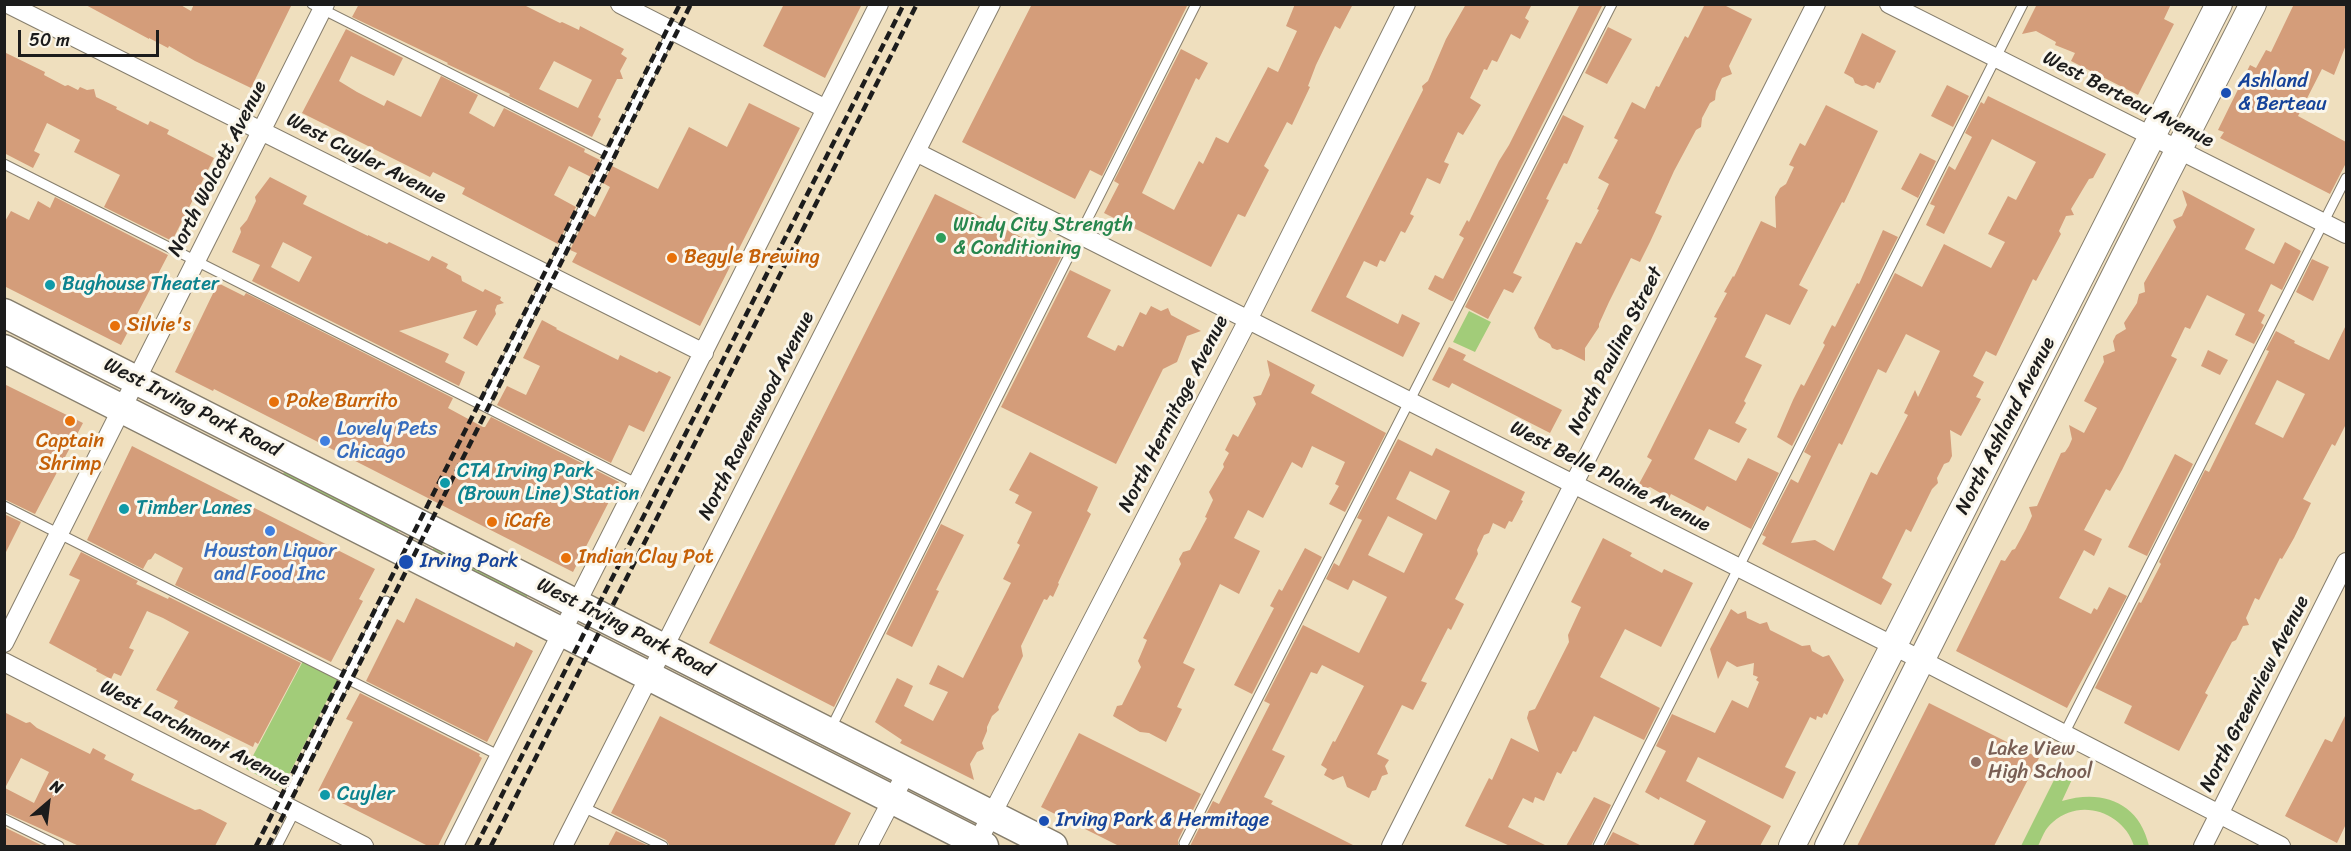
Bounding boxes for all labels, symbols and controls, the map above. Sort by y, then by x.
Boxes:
scale bar [21,18,162,56]
text: 50 m [29,24,70,56]
street label: West Berteau Avenue [2038,46,2218,154]
place label: Ashland & Berteau [2238,70,2327,117]
street label: North Wolcott Avenue [163,77,273,261]
marker: Ashland & Berteau [2219,86,2233,100]
street label: West Cuyler Avenue [282,108,450,210]
place label: Windy City Strength & Conditioning [953,214,1133,261]
marker: Windy City Strength & Conditioning [934,231,948,245]
place label: Begyle Brewing [684,246,820,270]
marker: Begyle Brewing [665,251,679,265]
street label: North Paulina Street [1563,263,1669,439]
place label: Bughouse Theater [62,273,219,297]
marker: Bughouse Theater [43,278,57,292]
street label: North Ravenswood Avenue [694,308,820,524]
street label: North Hermitage Avenue [1114,312,1234,516]
place label: Silvie's [127,314,191,338]
marker: Silvie's [108,319,122,333]
street label: North Ashland Avenue [1951,333,2061,519]
street label: West Irving Park Road [100,353,284,463]
place label: Poke Burrito [286,390,398,414]
marker: Poke Burrito [267,395,281,409]
marker: Captain Shrimp [63,414,77,428]
street label: West Belle Plaine Avenue [1506,416,1714,538]
place label: Lovely Pets Chicago [337,418,437,465]
place label: Captain Shrimp [36,430,104,477]
marker: Lovely Pets Chicago [318,434,332,448]
place label: CTA Irving Park (Brown Line) Station [457,460,639,507]
marker: CTA Irving Park (Brown Line) Station [438,476,452,490]
place label: Timber Lanes [136,497,252,521]
marker: Timber Lanes [117,502,131,516]
place label: iCafe [504,510,551,534]
marker: iCafe [485,515,499,529]
marker: Houston Liquor and Food Inc [263,524,277,538]
place label: Houston Liquor and Food Inc [204,540,336,587]
place label: Indian Clay Pot [578,546,714,570]
place label: Irving Park [420,550,518,574]
marker: Indian Clay Pot [559,551,573,565]
marker: Irving Park [397,553,415,571]
street label: West Irving Park Road [533,573,717,683]
street label: North Greenview Avenue [2195,592,2315,796]
street label: West Larchmont Avenue [96,676,294,792]
place label: Lake View High School [1988,738,2092,785]
marker: Lake View High School [1969,755,1983,769]
text: N [45,771,68,802]
north arrow [18,773,78,833]
place label: Cuyler [337,783,395,807]
marker: Cuyler [318,788,332,802]
place label: Irving Park & Hermitage [1056,809,1269,833]
marker: Irving Park & Hermitage [1037,814,1051,828]

